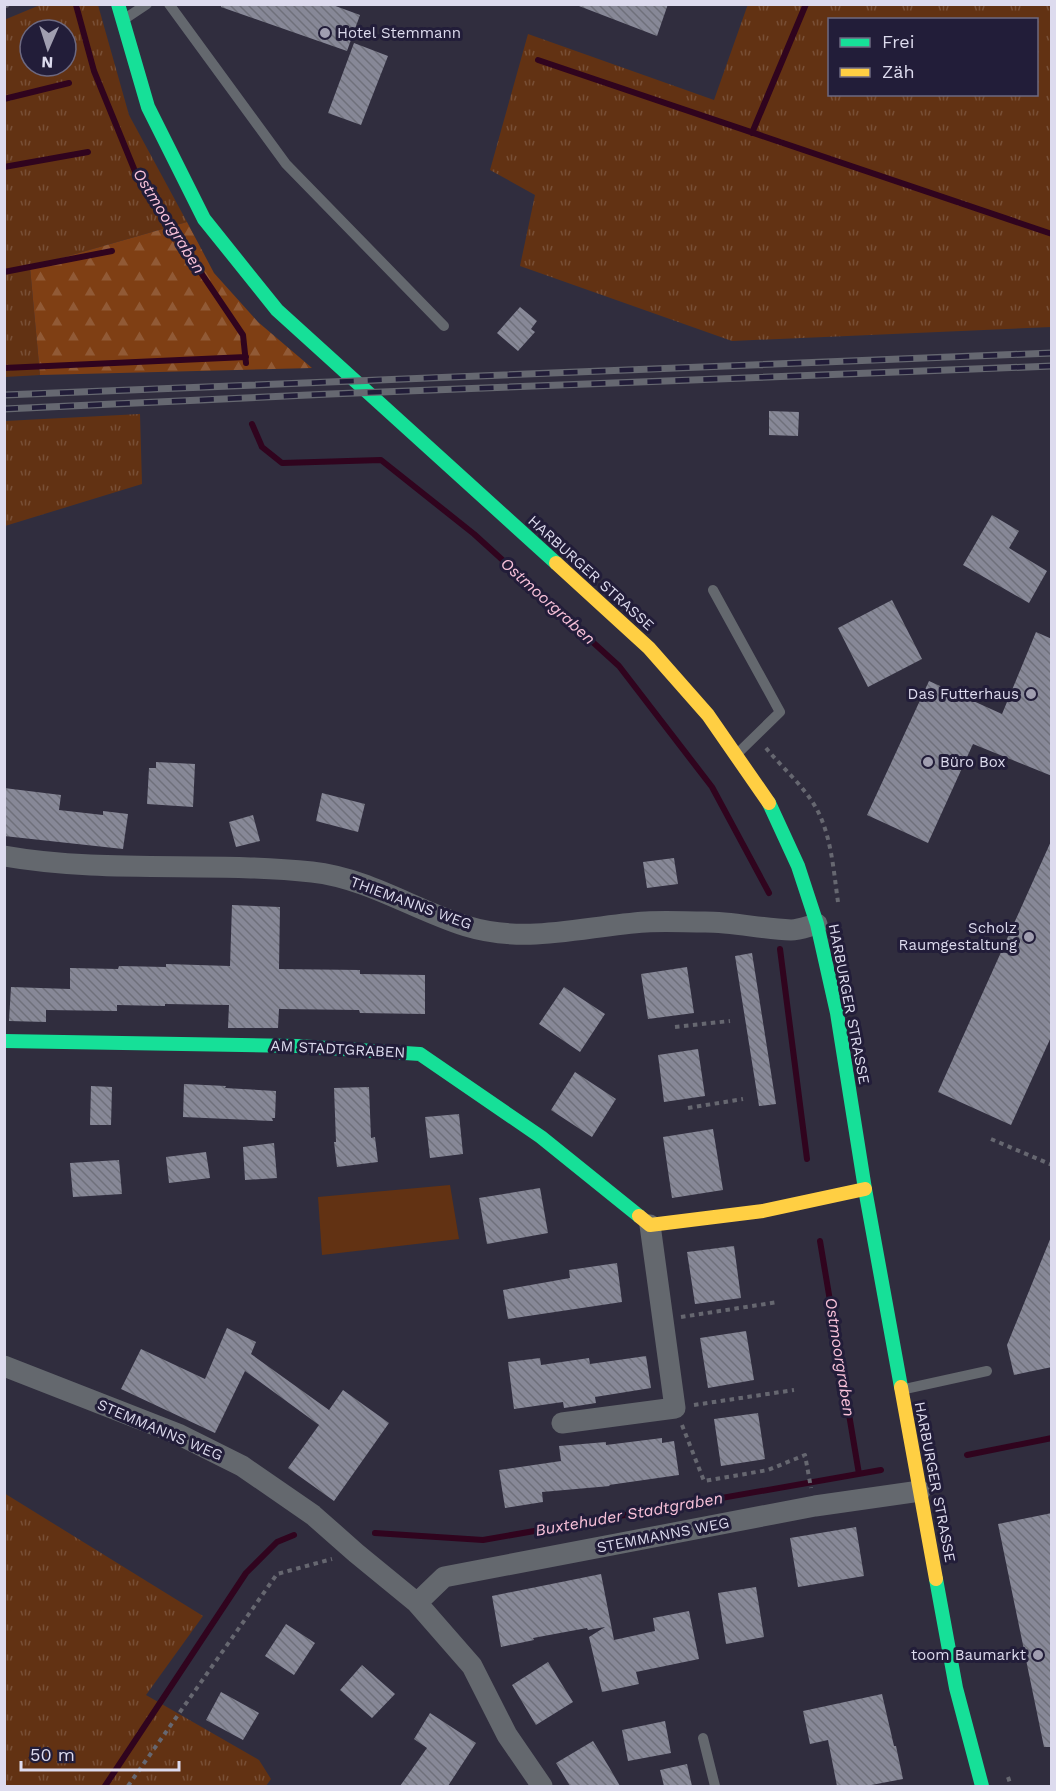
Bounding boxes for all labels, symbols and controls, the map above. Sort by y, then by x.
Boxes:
north arrow [18,18,78,78]
legend [828,18,1038,96]
place label: Hotel Stemmann [337,24,461,42]
marker: Hotel Stemmann [318,26,332,40]
text: Frei [882,31,914,52]
text: N [41,53,54,72]
text: Zäh [882,61,915,82]
water label: Ostmoorgraben [129,165,209,277]
street label: HARBURGER STRASSE [524,512,658,634]
water label: Ostmoorgraben [497,554,599,648]
place label: Das Futterhaus [908,685,1019,703]
marker: Das Futterhaus [1024,687,1038,701]
place label: Büro Box [940,753,1006,771]
marker: Büro Box [921,755,935,769]
street label: THIEMANNS WEG [348,873,474,933]
place label: Scholz Raumgestaltung [899,919,1017,954]
street label: HARBURGER STRASSE [825,922,873,1086]
marker: Scholz Raumgestaltung [1022,930,1036,944]
street label: AM STADTGRABEN [270,1036,406,1062]
water label: Ostmoorgraben [821,1296,859,1418]
street label: STEMMANNS WEG [95,1395,225,1465]
street label: HARBURGER STRASSE [911,1400,959,1564]
water label: Buxtehuder Stadtgraben [534,1488,724,1540]
street label: STEMMANNS WEG [595,1513,731,1557]
place label: toom Baumarkt [911,1646,1027,1664]
marker: toom Baumarkt [1031,1648,1045,1662]
scale bar [21,1734,178,1772]
text: 50 m [30,1744,75,1765]

